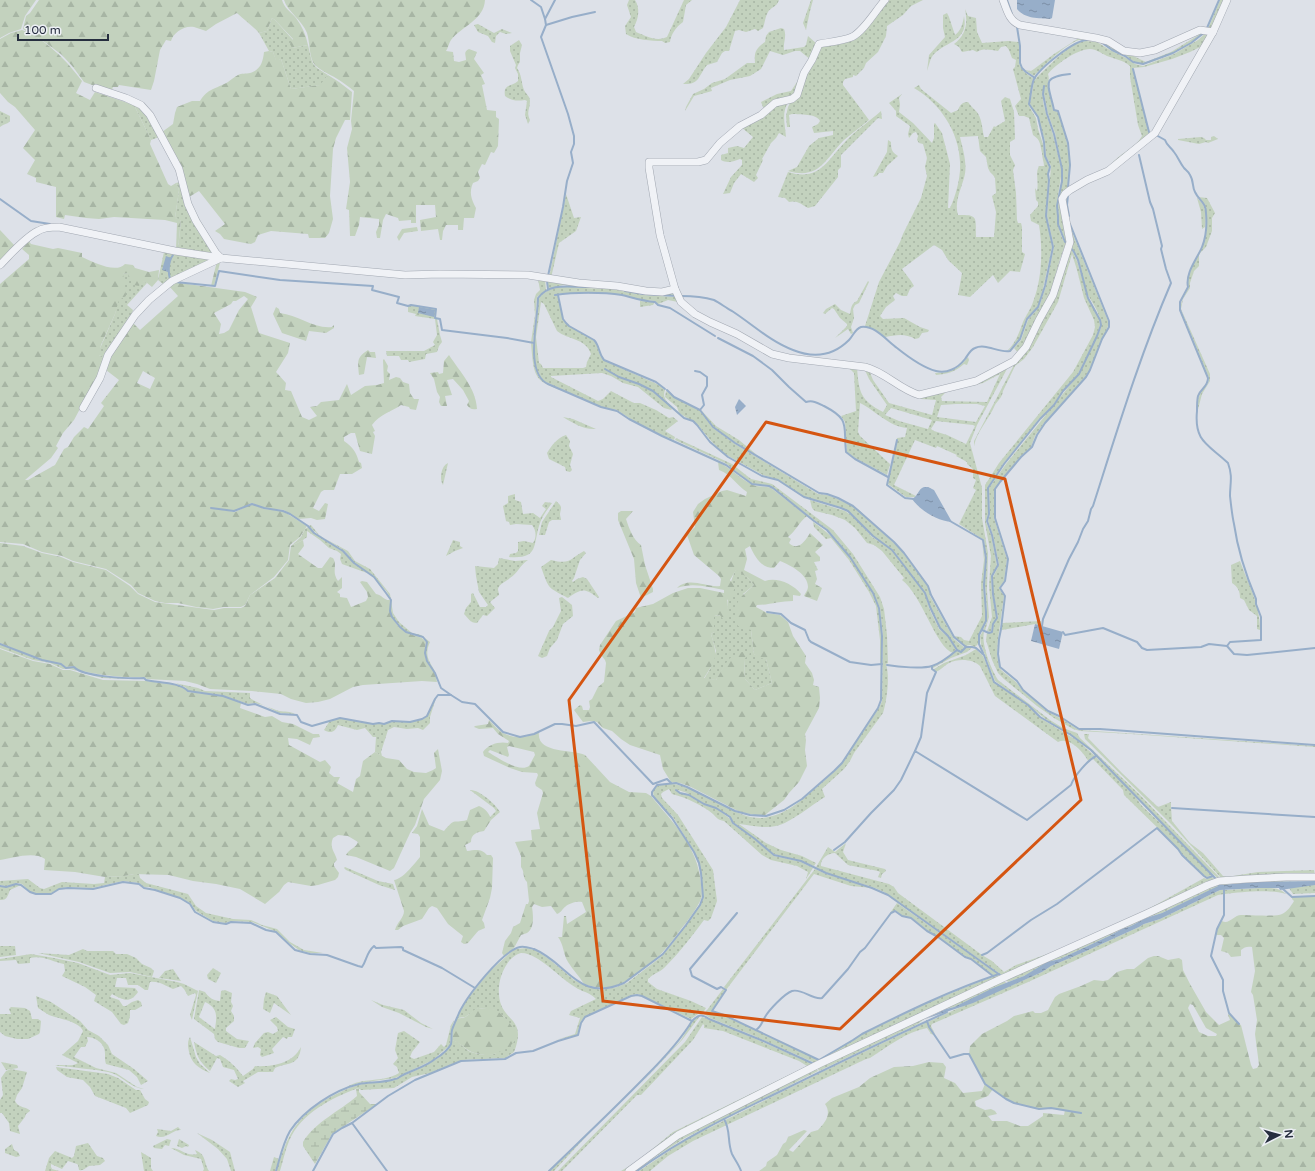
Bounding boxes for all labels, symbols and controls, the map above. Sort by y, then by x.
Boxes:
scale bar [18,16,108,42]
text: 100 m [24,23,61,37]
north arrow [1259,1115,1299,1155]
text: N [1282,1129,1295,1139]

